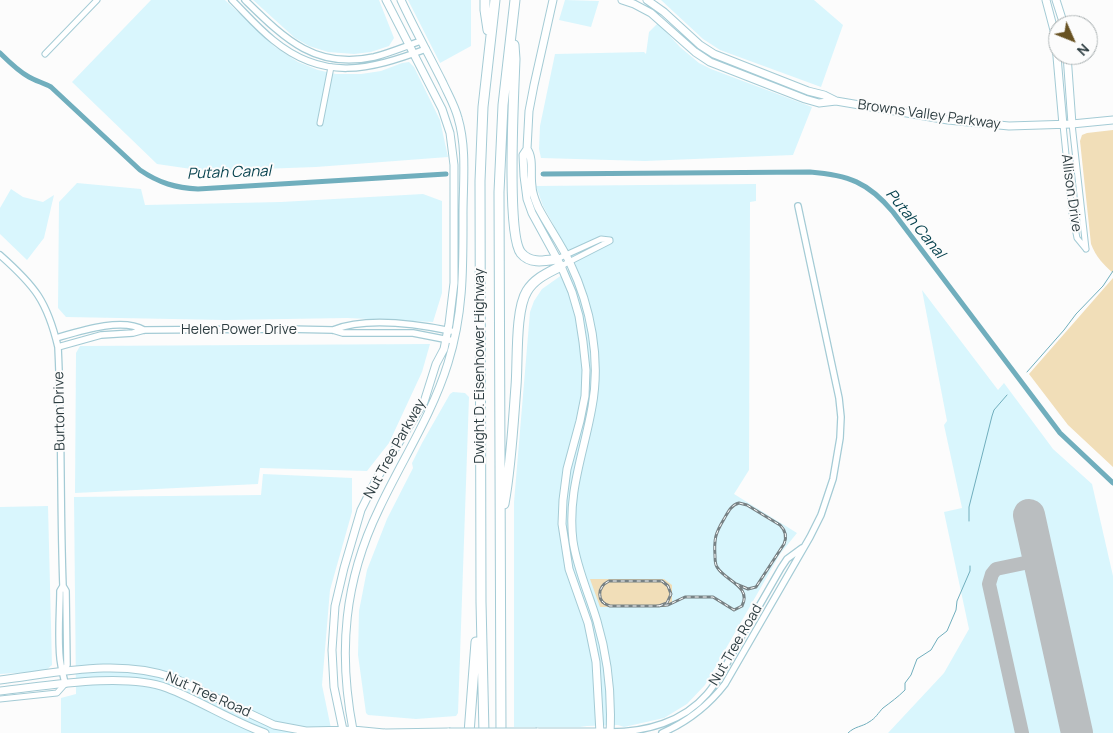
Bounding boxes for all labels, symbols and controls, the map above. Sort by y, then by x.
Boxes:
north arrow [1048,15,1098,65]
text: N [1073,40,1094,60]
street label: Browns Valley Parkway [857,97,1001,133]
street label: Allison Drive [1057,153,1085,233]
water label: Putah Canal [187,163,271,183]
water label: Putah Canal [882,186,948,262]
street label: Dwight D. Eisenhower Highway [472,268,488,464]
street label: Helen Power Drive [181,322,297,338]
street label: Burton Drive [51,371,69,451]
street label: Nut Tree Parkway [361,396,429,502]
street label: Nut Tree Road [706,601,766,689]
street label: Nut Tree Road [163,669,253,721]

